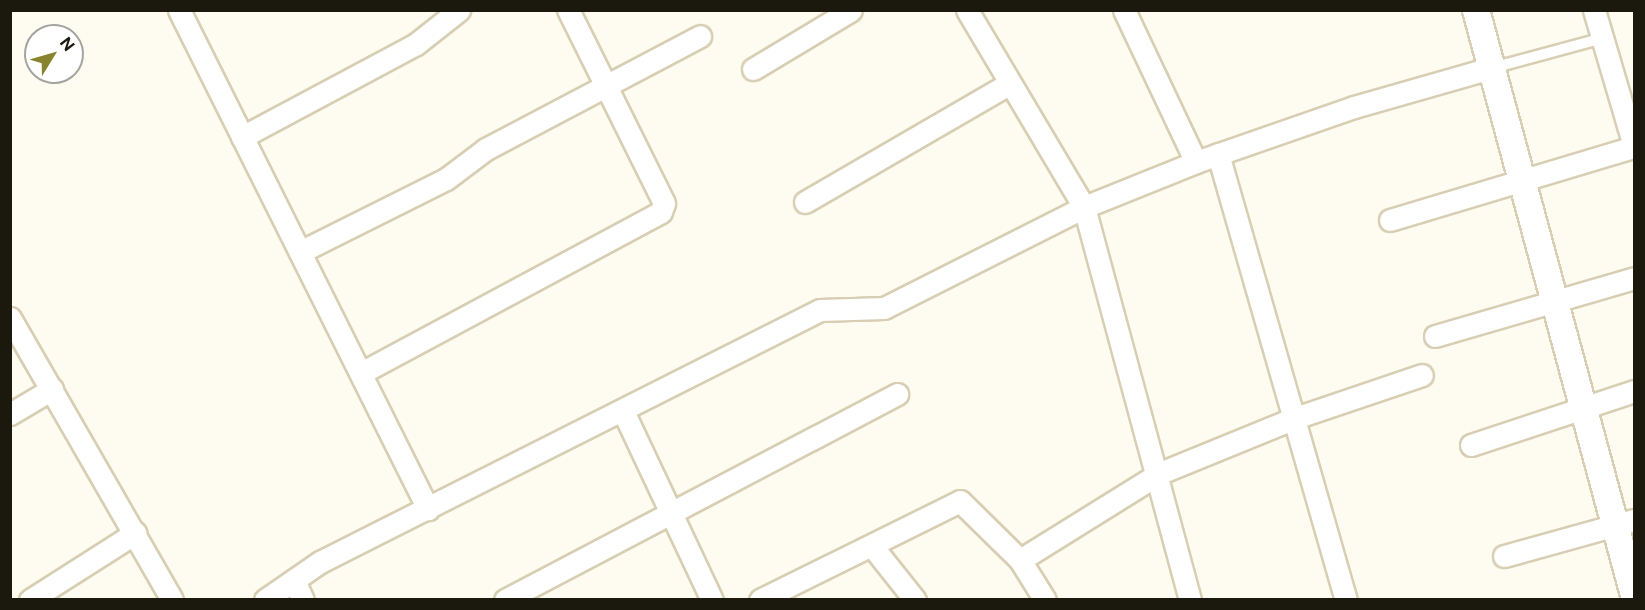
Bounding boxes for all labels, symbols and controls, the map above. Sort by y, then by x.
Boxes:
north arrow [24,24,84,84]
text: N [56,33,79,55]

